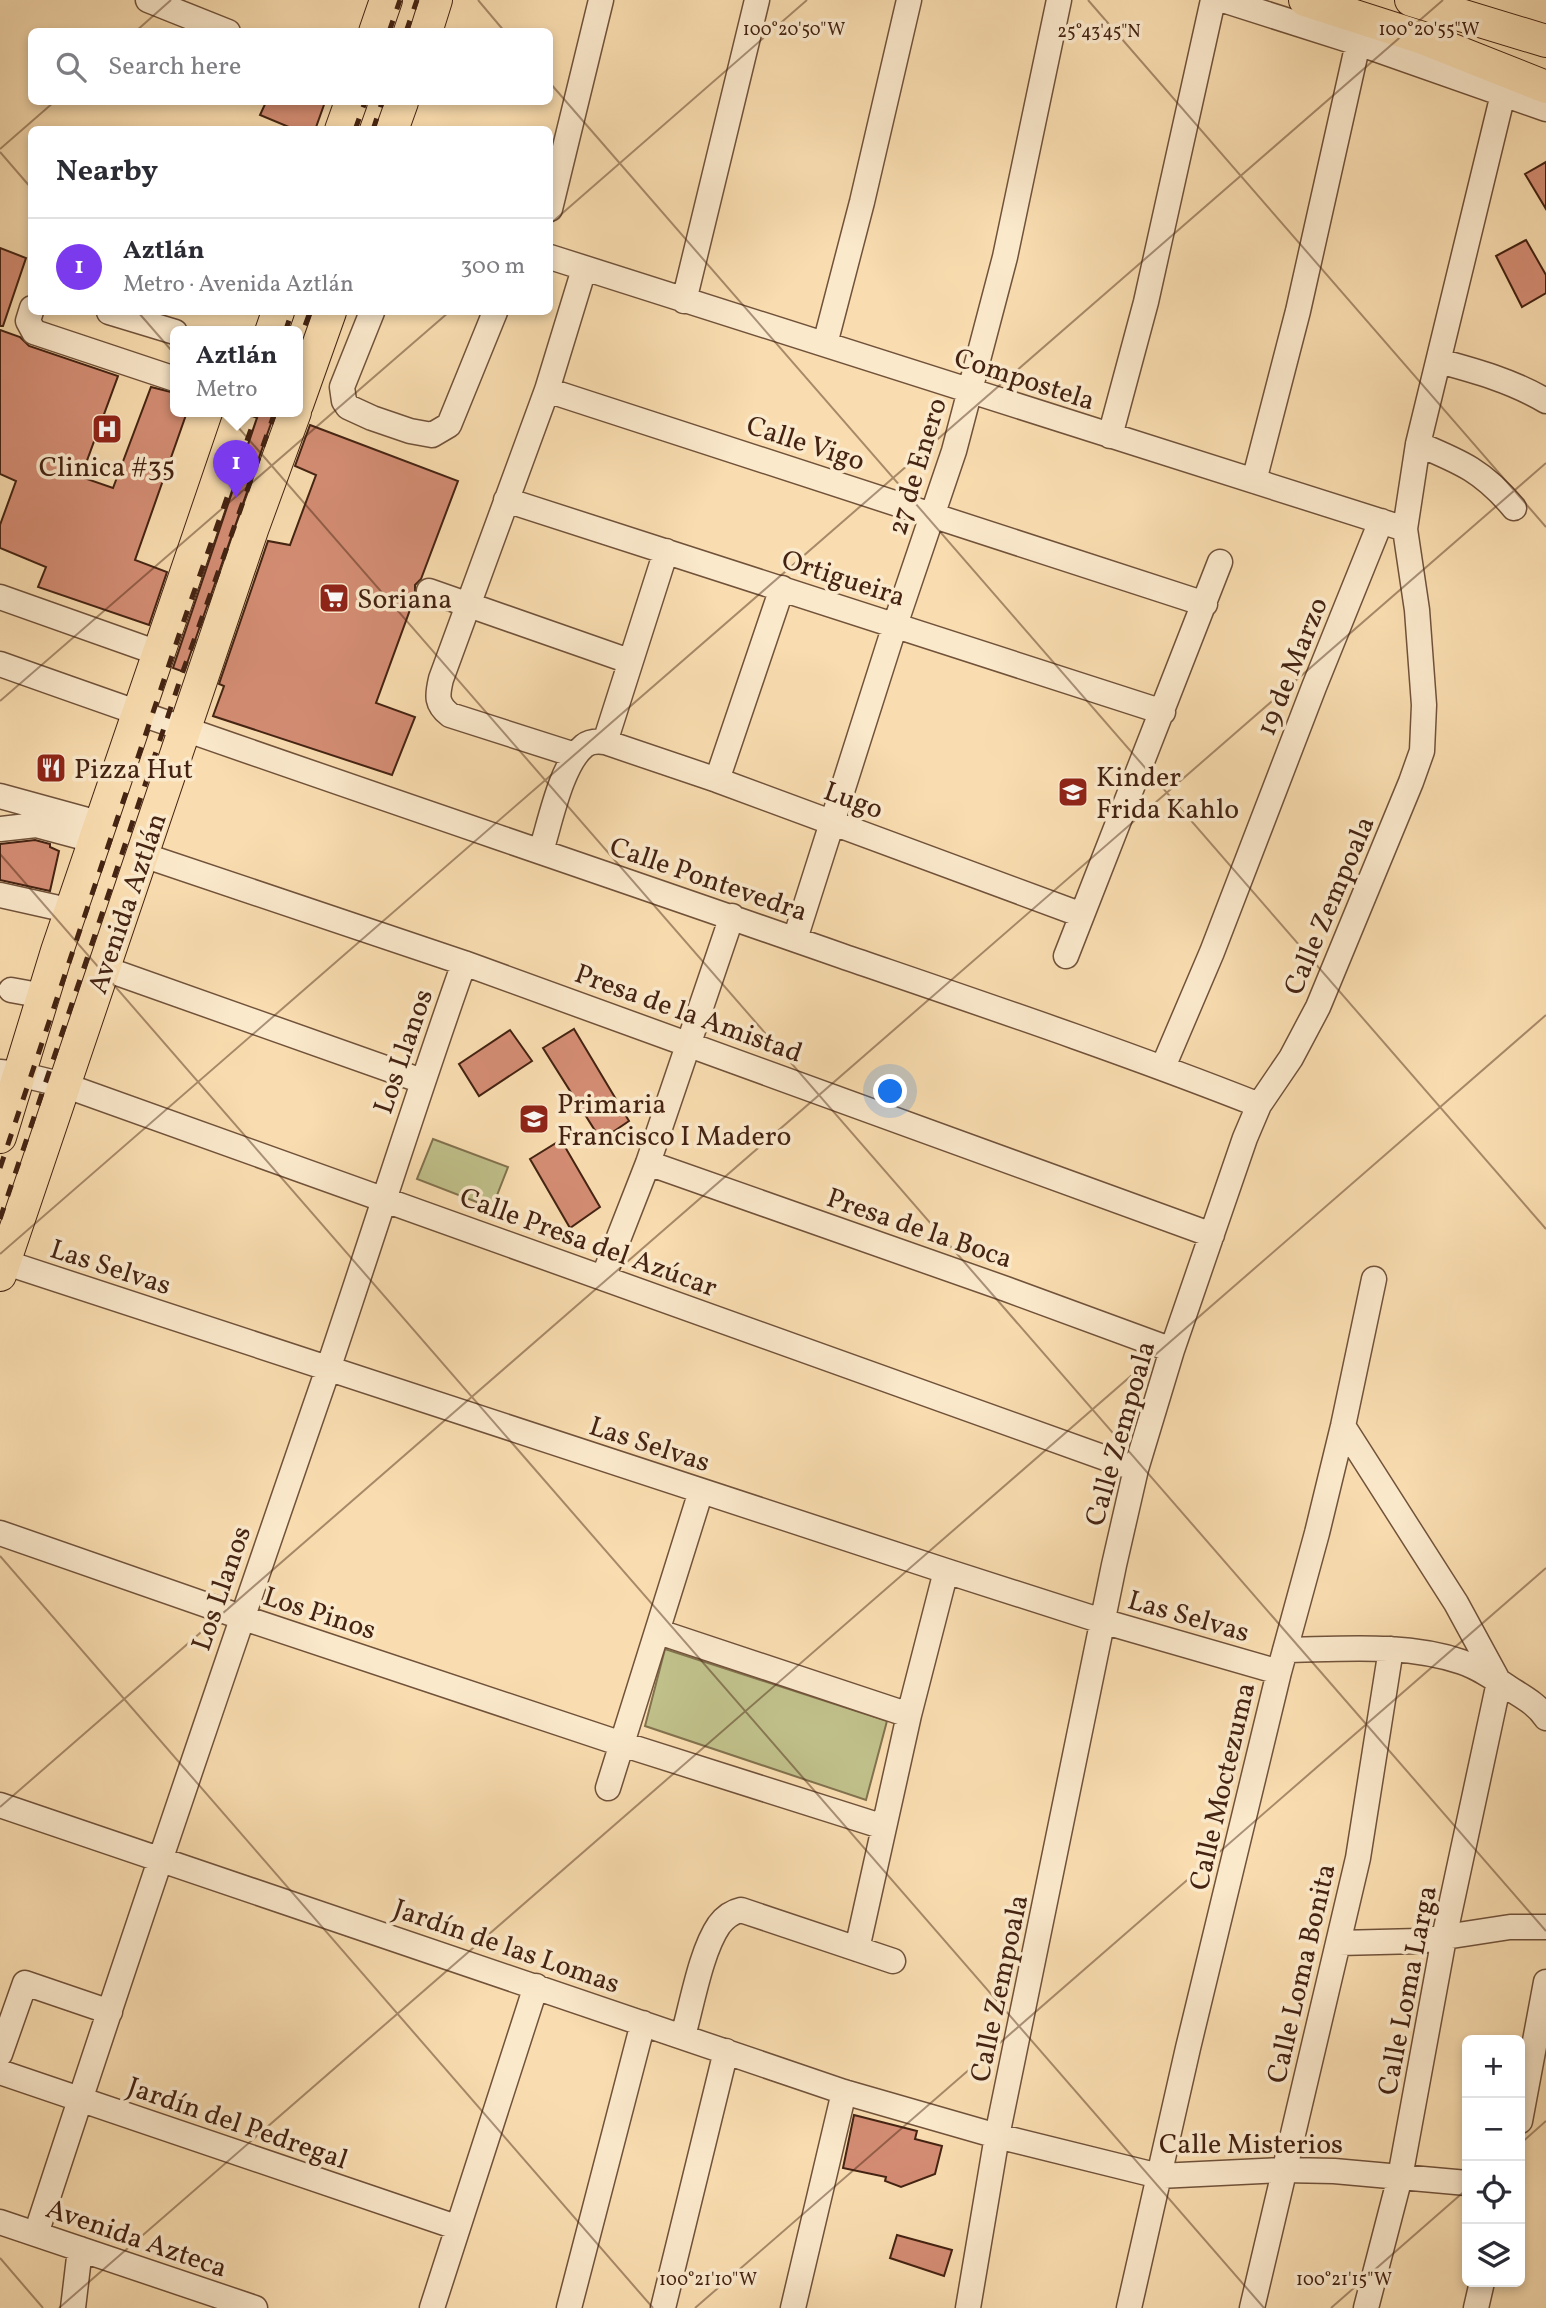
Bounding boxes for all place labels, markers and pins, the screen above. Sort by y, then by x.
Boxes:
hospital icon: Clinica #35 [90,412,124,446]
pin: 1 [213,440,259,498]
place label: Clinica #35 [39,449,175,488]
supermarket icon: Soriana [317,581,351,615]
place label: Soriana [357,581,452,620]
restaurant icon: Pizza Hut [34,751,68,785]
place label: Pizza Hut [74,751,193,790]
place label: Kinder Frida Kahlo [1096,759,1239,830]
school or university icon: Kinder Frida Kahlo [1056,775,1090,809]
place label: Primaria Francisco I Madero [557,1086,791,1157]
school or university icon: Primaria Francisco I Madero [517,1102,551,1136]

